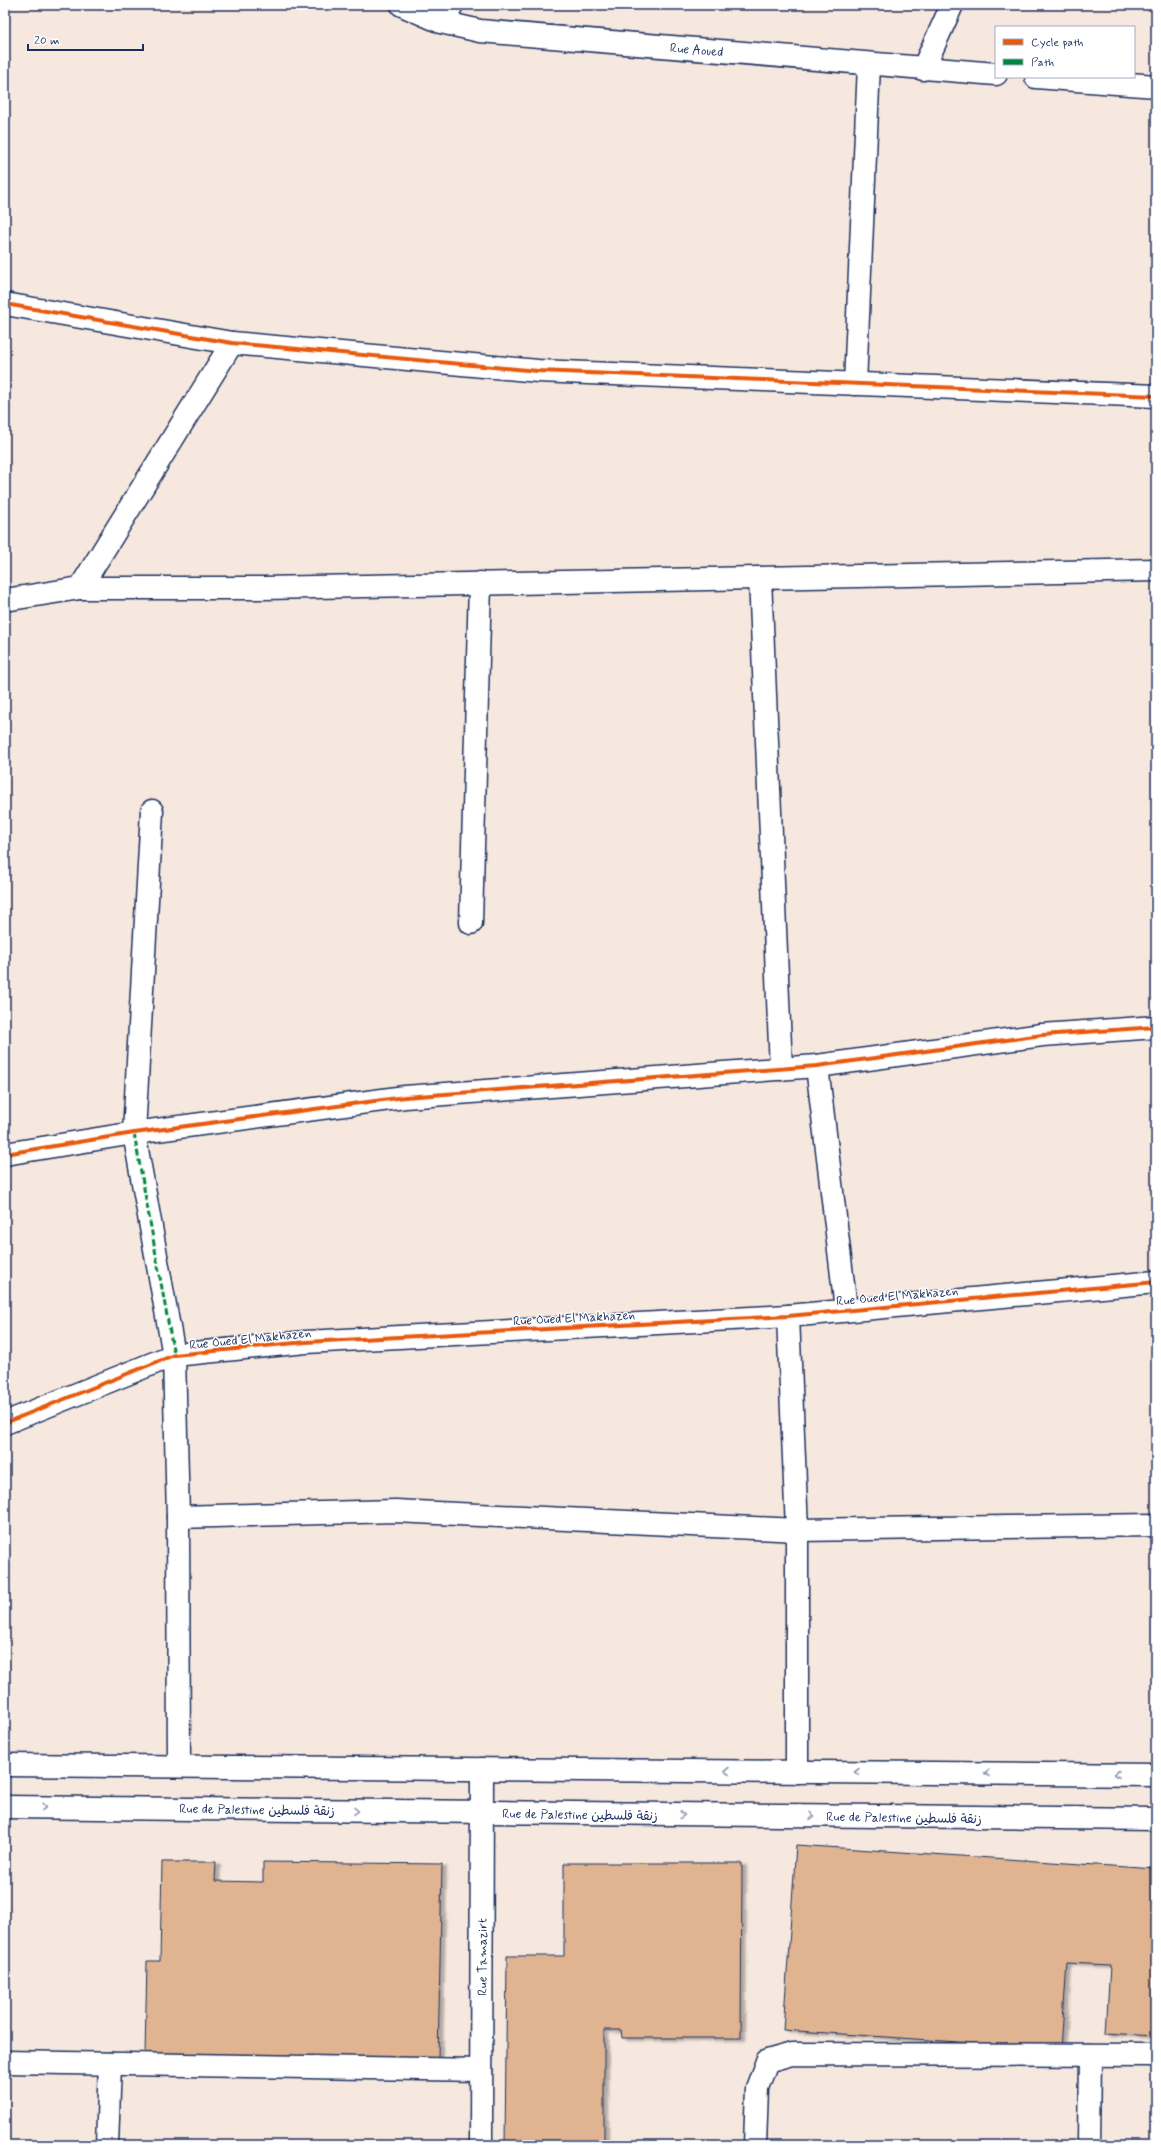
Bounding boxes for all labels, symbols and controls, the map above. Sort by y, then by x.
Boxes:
scale bar [28,26,143,52]
legend [995,26,1135,78]
text: 20 m [34,33,60,49]
text: Cycle path [1031,35,1083,51]
street label: Rue Aoued [669,40,724,61]
text: Path [1031,55,1054,71]
street label: Rue Oued El Makhazen [835,1283,959,1310]
street label: Rue Oued El Makhazen [513,1307,636,1330]
street label: Rue Oued El Makhazen [188,1325,312,1354]
one-way arrow [724,1767,730,1775]
one-way arrow [854,1768,860,1776]
one-way arrow [984,1769,990,1777]
one-way arrow [1114,1770,1120,1778]
street label: Rue de Palestine زنقة فلسطين [179,1801,335,1820]
one-way arrow [41,1803,47,1811]
street label: Rue de Palestine زنقة فلسطين [502,1806,658,1825]
one-way arrow [353,1807,359,1815]
street label: Rue de Palestine زنقة فلسطين [826,1809,982,1828]
one-way arrow [679,1811,685,1819]
one-way arrow [809,1812,815,1820]
street label: Rue Tamazirt [474,1918,492,1996]

